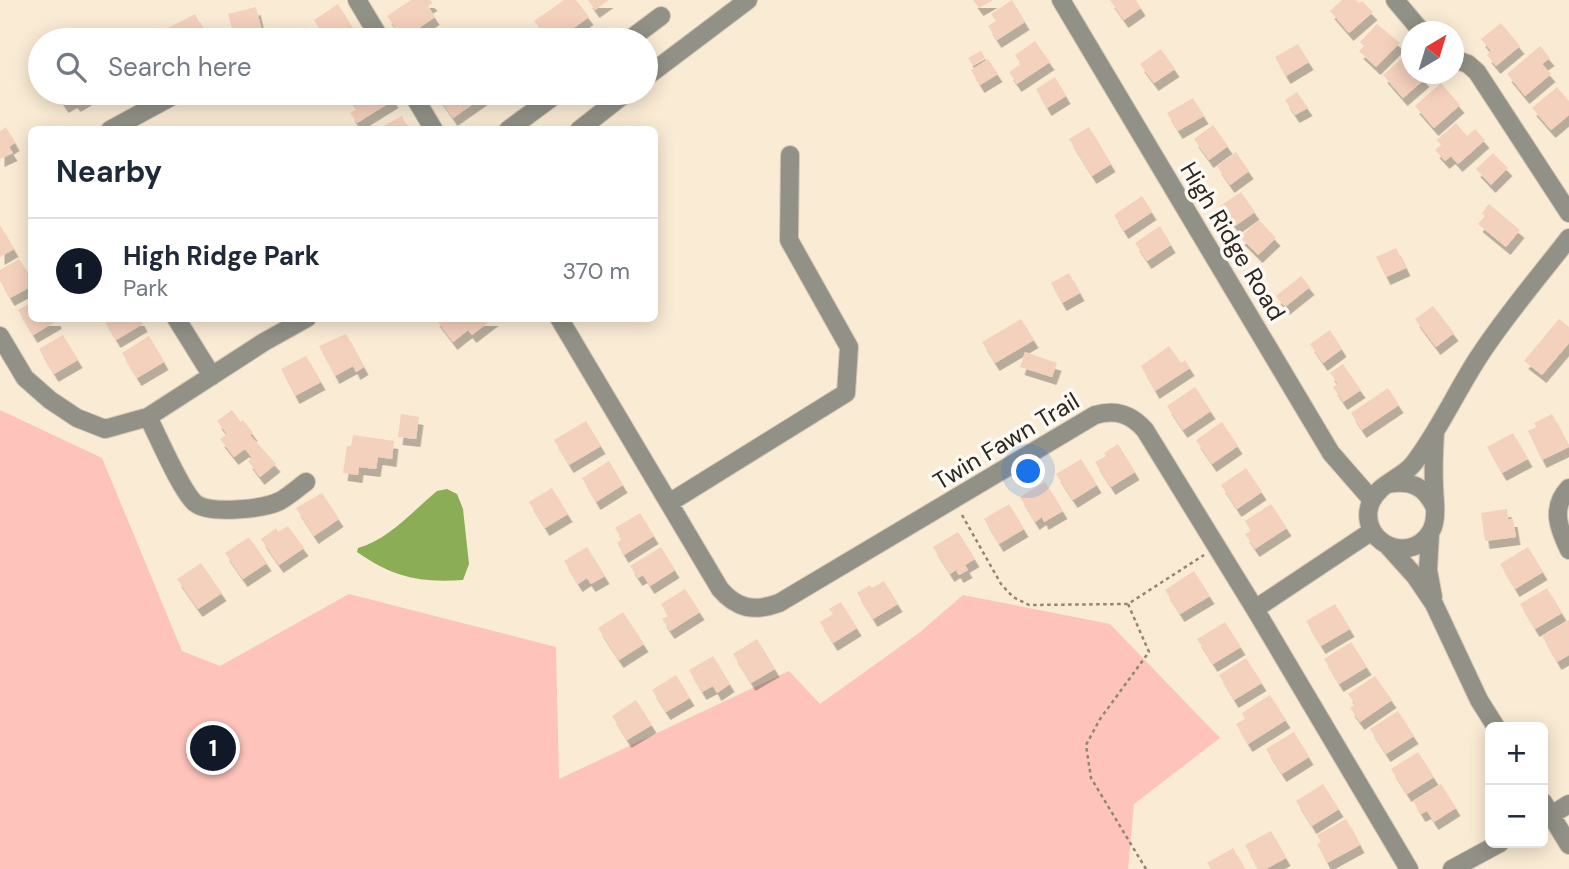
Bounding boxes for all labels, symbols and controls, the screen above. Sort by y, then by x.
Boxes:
north arrow [1401,21,1464,84]
search box [28,28,658,105]
icon: search [52,48,90,86]
text: Search here [108,50,251,84]
text: Nearby [56,152,162,191]
street label: High Ridge Road [1173,156,1293,326]
text: High Ridge Park [123,239,320,273]
text: 1 [75,256,83,286]
text: 370 m [562,256,630,286]
text: Park [123,273,168,303]
street label: Twin Fawn Trail [927,385,1085,497]
your location [1011,454,1045,488]
pin: 1 [190,722,236,774]
map controls [1485,722,1548,848]
button: + [1485,722,1548,785]
button: − [1485,785,1548,848]

